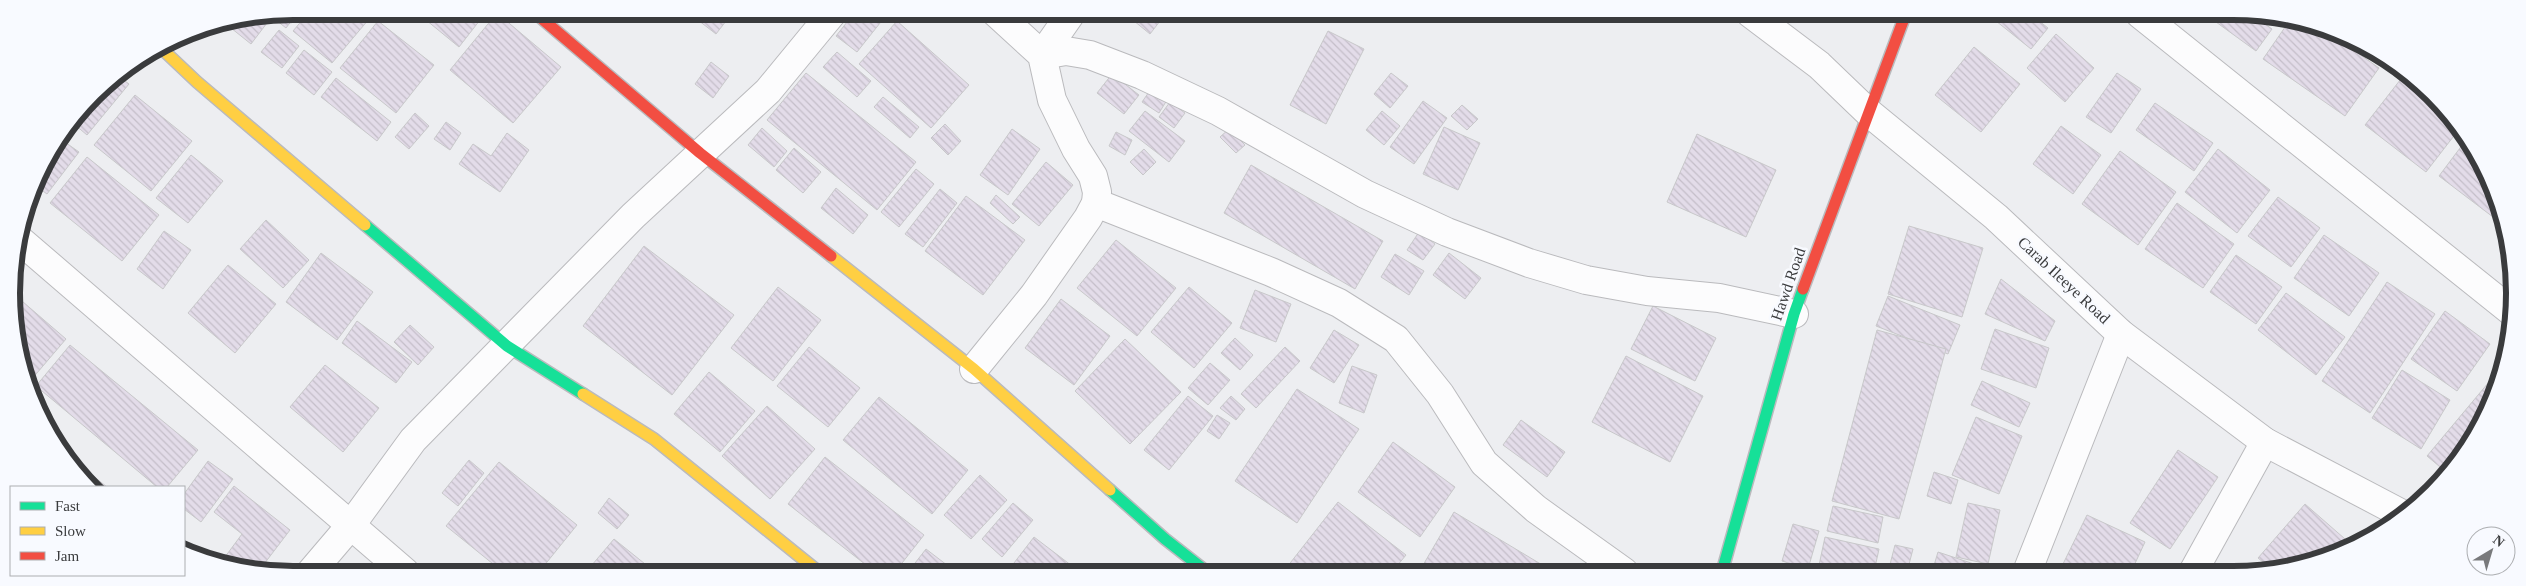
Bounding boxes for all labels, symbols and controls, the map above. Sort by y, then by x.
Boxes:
street label: Carab Ileeye Road [2014,233,2113,328]
street label: Hawd Road [1768,245,1808,323]
legend [10,486,185,576]
text: Fast [55,498,81,514]
text: Slow [55,523,86,539]
north arrow [2466,526,2516,576]
text: N [2490,532,2507,550]
text: Jam [55,548,79,564]

